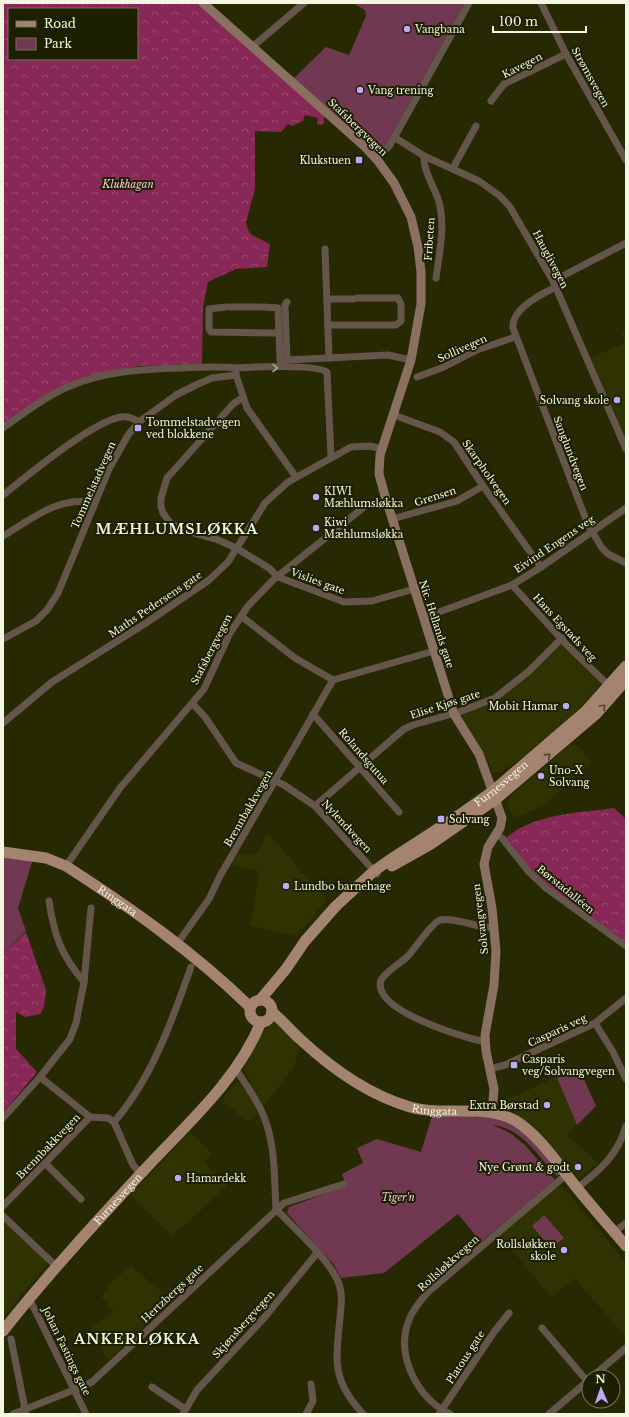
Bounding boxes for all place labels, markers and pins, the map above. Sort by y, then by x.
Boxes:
place label: Vangbana [414,23,465,36]
marker: Vangbana [402,24,412,34]
place label: Vang trening [367,84,434,97]
marker: Vang trening [355,85,365,95]
place label: Klukstuen [299,154,351,167]
marker: Klukstuen [354,155,364,165]
place label: Solvang skole [540,394,609,407]
marker: Solvang skole [612,395,622,405]
place label: Tommelstadvegen ved blokkene [146,416,241,441]
marker: Tommelstadvegen ved blokkene [133,423,143,433]
place label: KIWI Mæhlumsløkka [324,485,404,510]
marker: KIWI Mæhlumsløkka [311,492,321,502]
place label: Kiwi Mæhlumsløkka [324,516,404,541]
marker: Kiwi Mæhlumsløkka [311,523,321,533]
place label: Mobit Hamar [488,700,558,713]
marker: Mobit Hamar [561,701,571,711]
place label: Uno-X Solvang [549,764,591,789]
marker: Uno-X Solvang [536,771,546,781]
place label: Solvang [449,813,491,826]
marker: Solvang [436,814,446,824]
place label: Lundbo barnehage [294,880,391,893]
marker: Lundbo barnehage [281,881,291,891]
place label: Casparis veg/Solvangvegen [522,1053,615,1078]
marker: Casparis veg/Solvangvegen [509,1060,519,1070]
place label: Extra Børstad [469,1099,539,1112]
marker: Extra Børstad [542,1100,552,1110]
place label: Nye Grønt & godt [478,1161,570,1174]
marker: Nye Grønt & godt [573,1162,583,1172]
place label: Hamardekk [186,1172,247,1185]
marker: Hamardekk [173,1173,183,1183]
place label: Rollsløkken skole [496,1238,556,1263]
marker: Rollsløkken skole [559,1245,569,1255]

